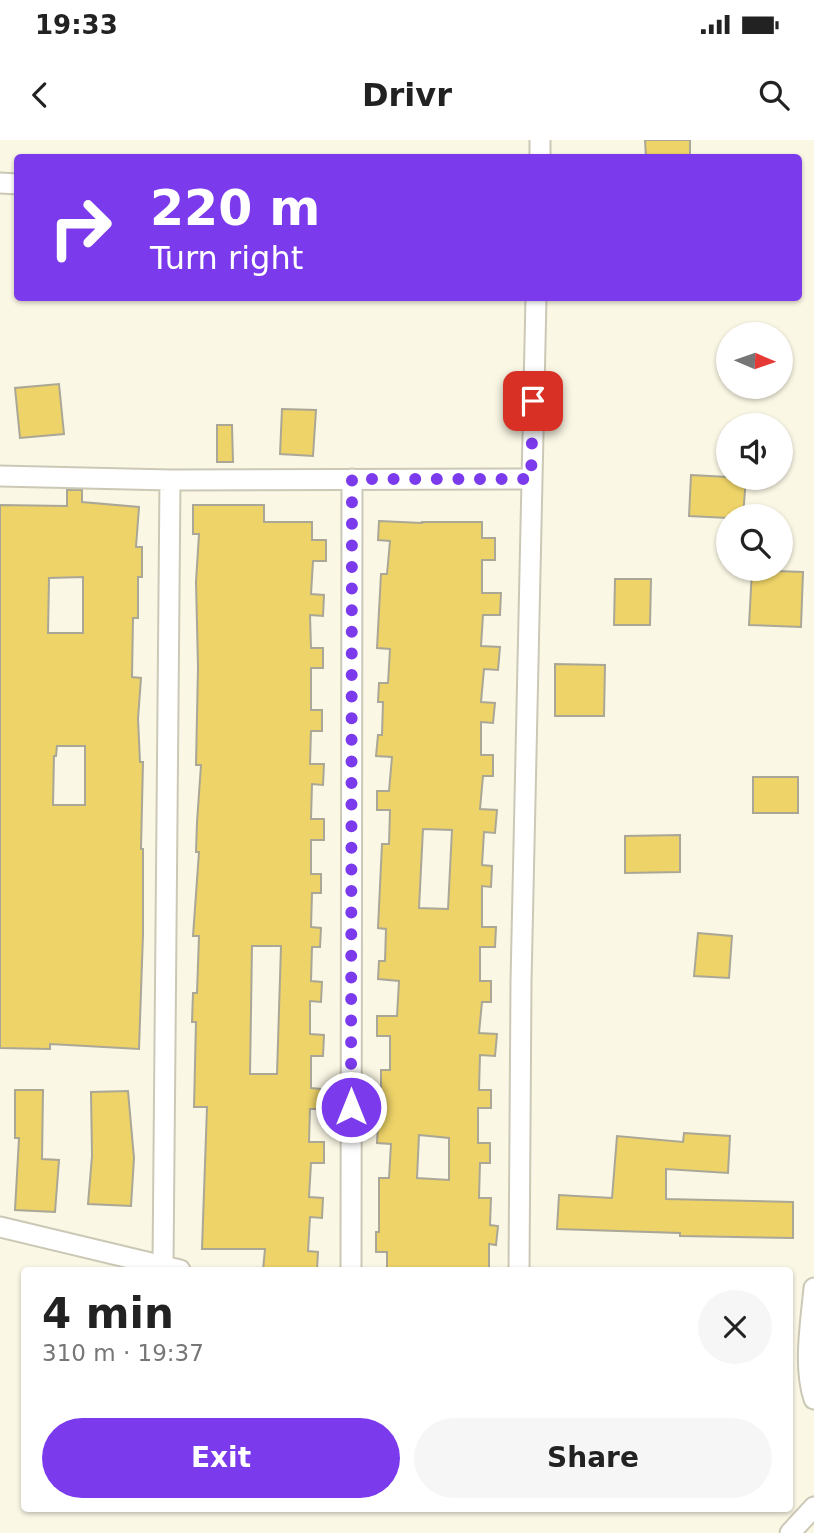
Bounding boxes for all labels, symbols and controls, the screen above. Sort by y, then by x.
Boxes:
text: 19:33 [35,10,118,40]
icon: back [21,76,59,114]
text: Drivr [362,76,452,114]
icon: search [755,76,793,114]
text: 220 m [150,180,320,237]
icon: right [35,182,126,273]
text: Turn right [150,239,303,277]
north arrow [716,322,793,399]
map controls [716,322,793,581]
pin [503,371,563,431]
icon: arrive [514,382,552,420]
button: sound [716,413,793,490]
button: search [716,504,793,581]
position arrow [314,1070,388,1144]
text: 4 min [42,1289,174,1338]
button: close [698,1290,772,1364]
text: 310 m · 19:37 [42,1340,204,1366]
button: Exit [42,1418,400,1498]
button: Share [414,1418,772,1498]

